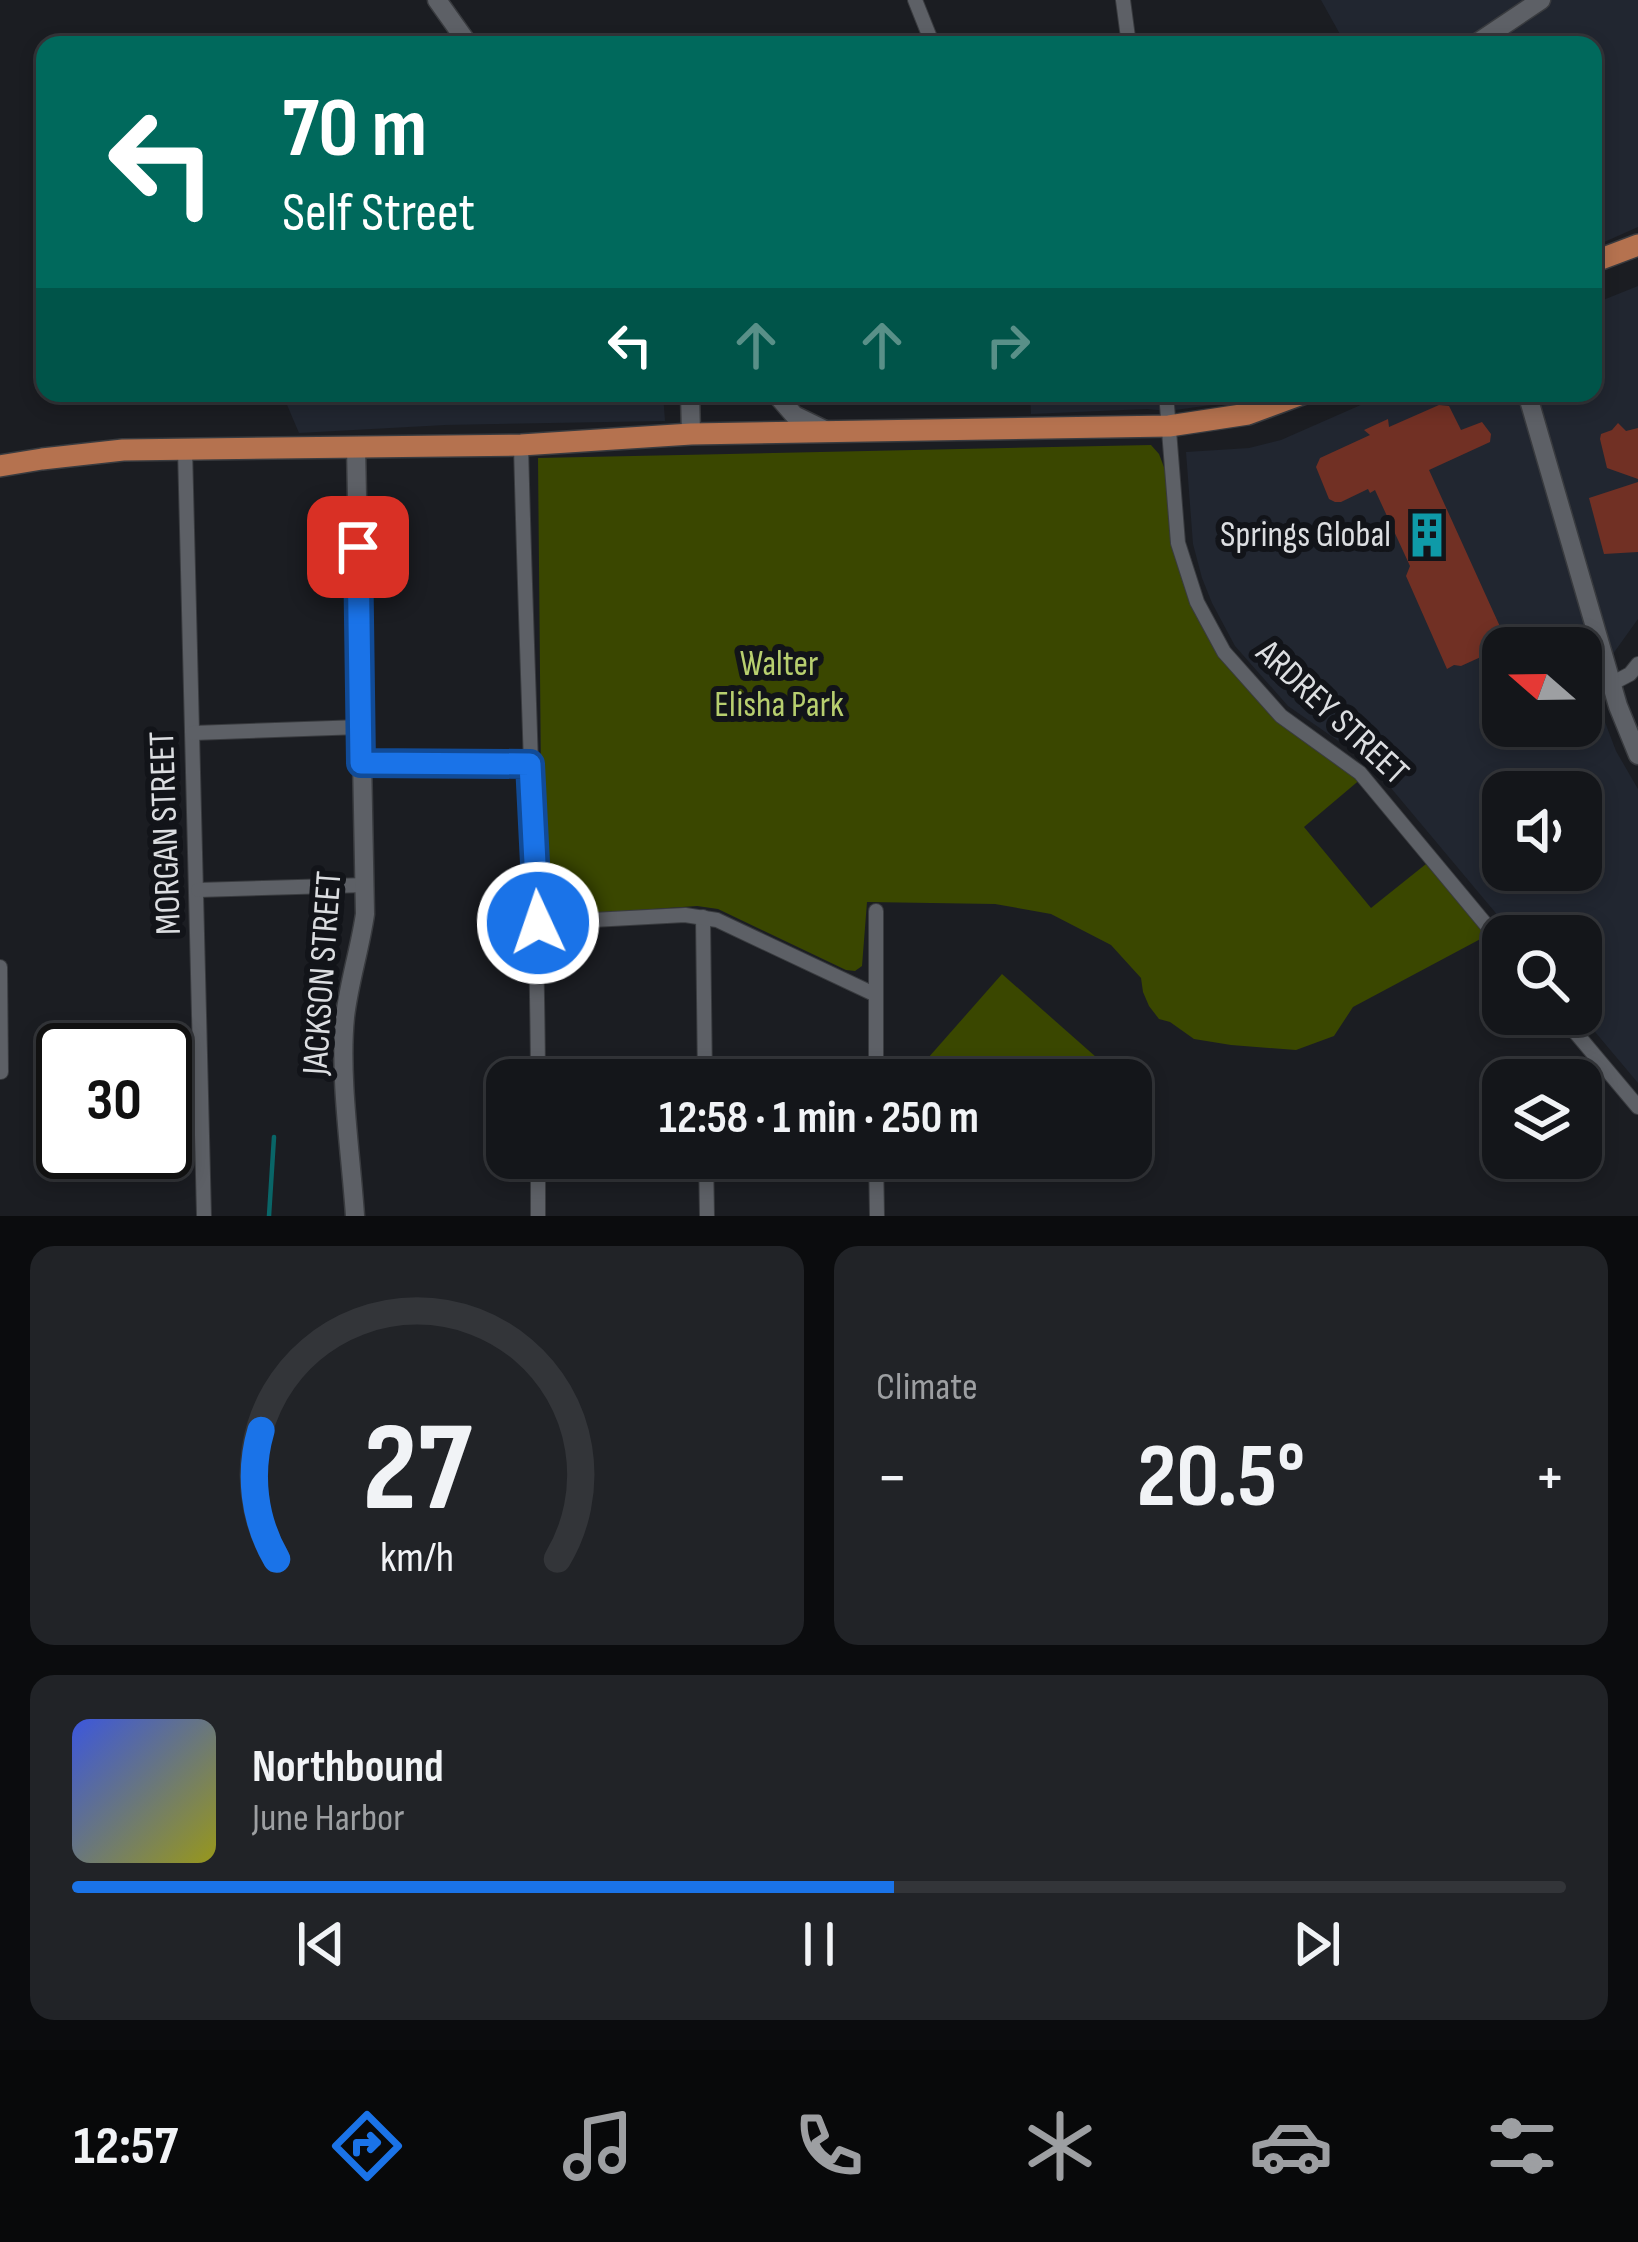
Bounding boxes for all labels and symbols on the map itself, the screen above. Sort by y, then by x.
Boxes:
pin [307,496,409,598]
building icon: Springs Global [1402,510,1452,560]
place label: Springs Global [1220,514,1391,557]
north arrow [1482,627,1602,747]
street label: ARDREY STREET [1246,631,1417,794]
park label: Walter Elisha Park [714,643,844,727]
street label: MORGAN STREET [141,730,191,936]
position arrow [475,860,601,986]
street label: JACKSON STREET [294,870,352,1077]
speed limit sign: 30 [36,1023,192,1179]

